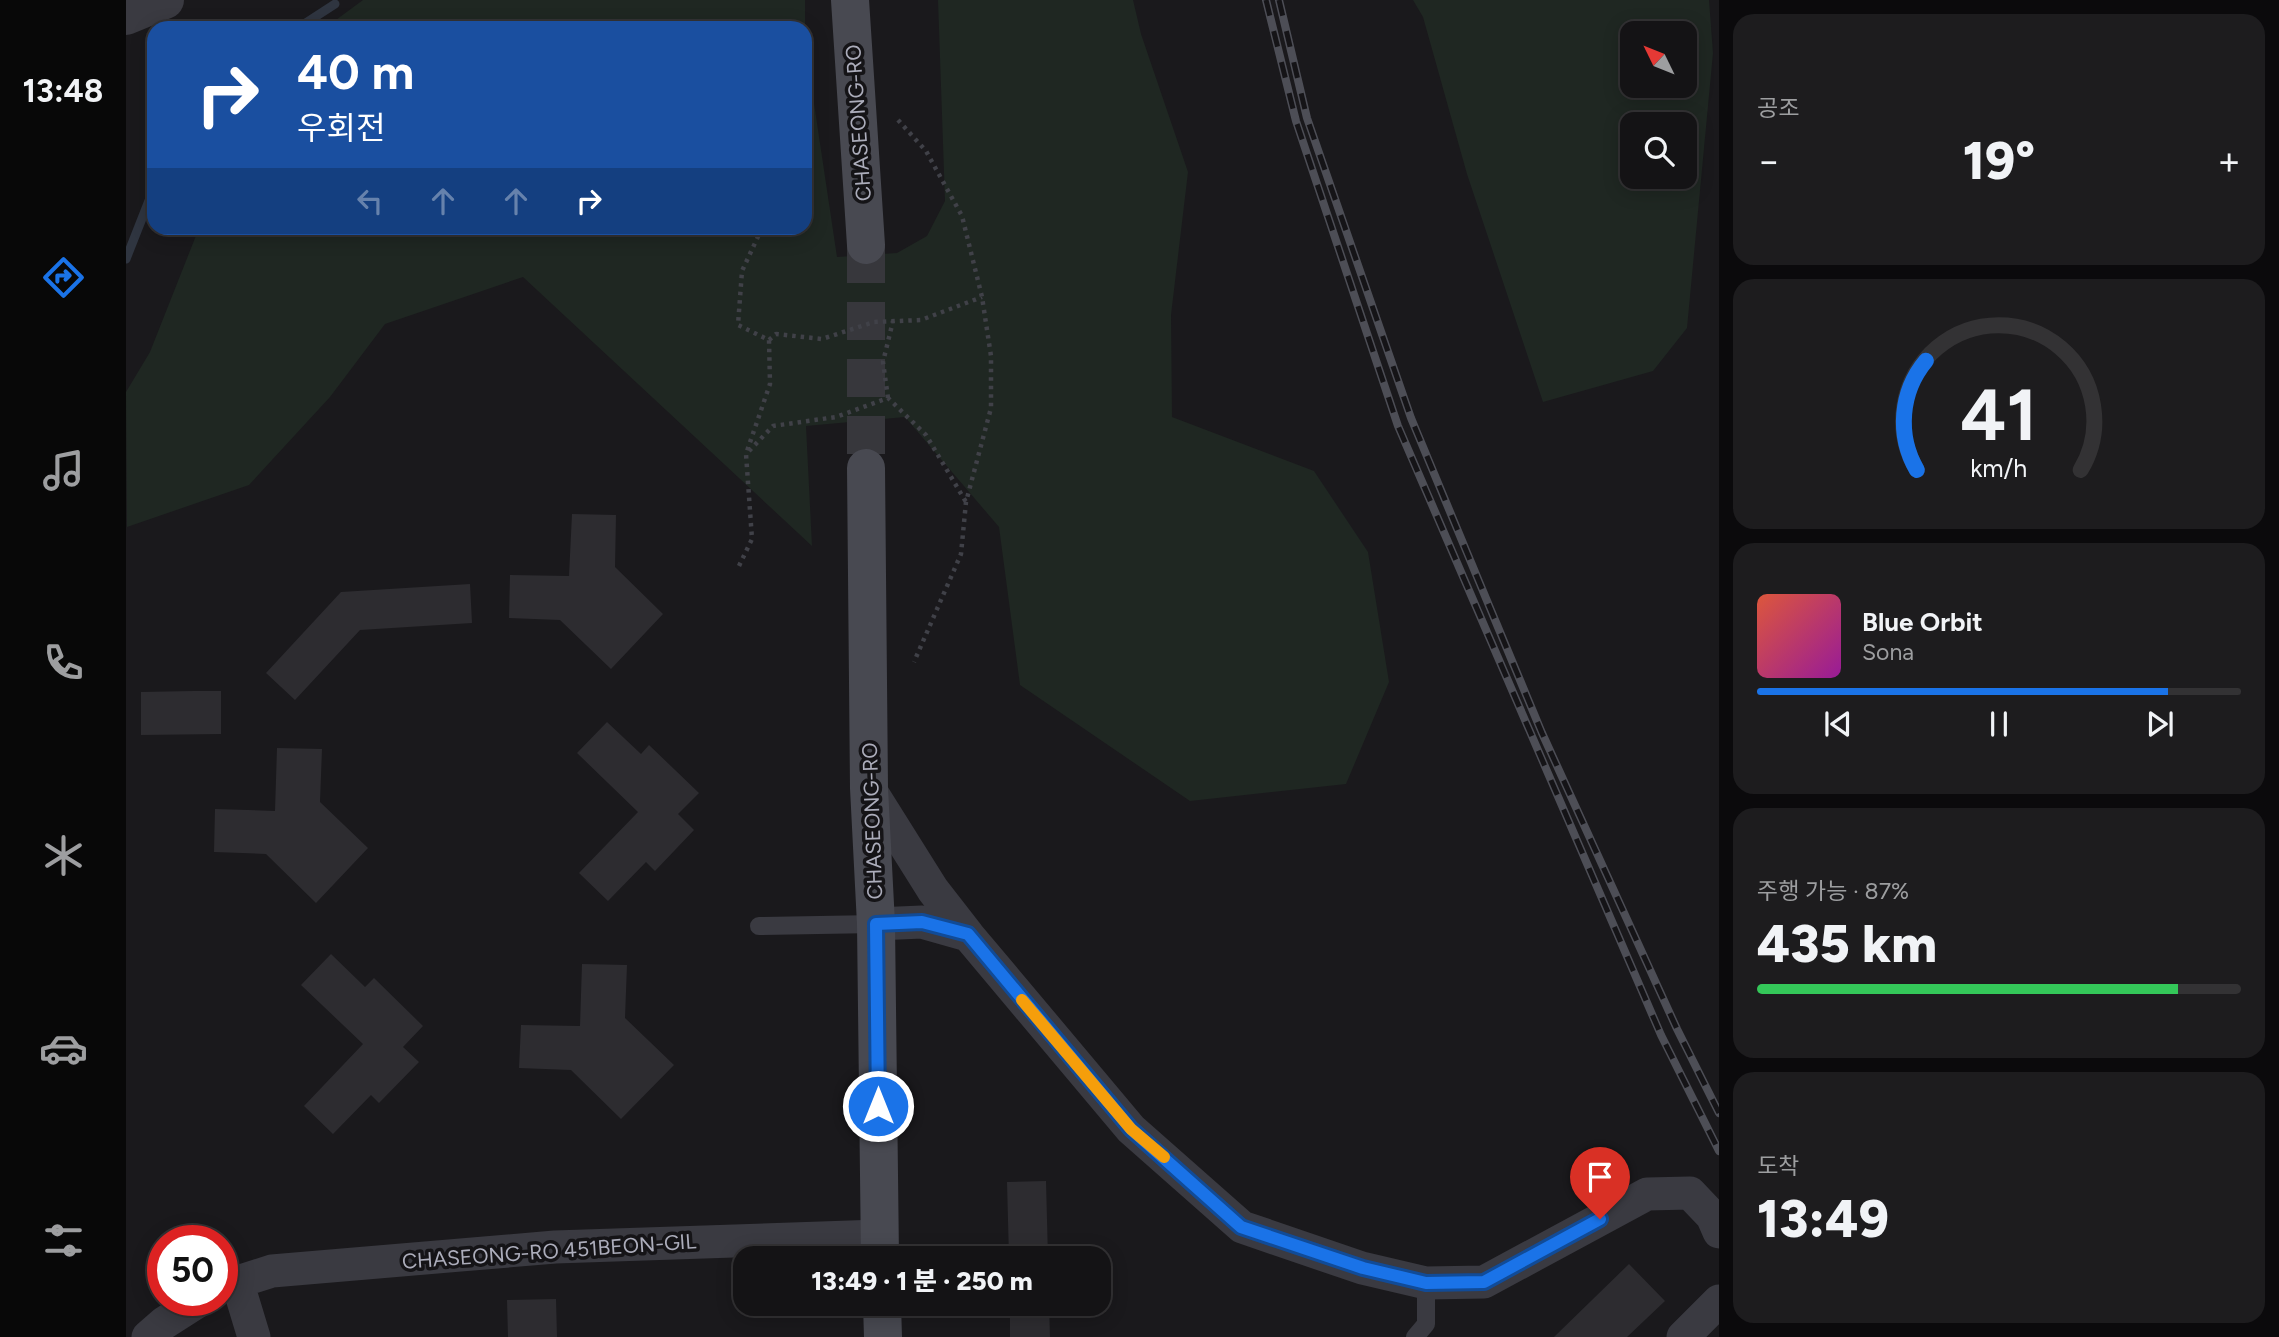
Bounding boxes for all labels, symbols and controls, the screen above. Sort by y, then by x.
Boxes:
north arrow [1620,21,1698,98]
map controls [1620,21,1697,189]
text: 40 m [297,42,414,101]
street label: CHASEONG-RO [840,44,876,202]
icon: right [182,49,273,140]
text: 13:48 [23,72,103,110]
text: 공조 [1757,94,1799,122]
text: 우회전 [297,109,385,147]
button: search [1620,112,1697,189]
text: 19° [1963,130,2035,192]
text: − [1757,138,1781,184]
text: + [2217,138,2241,184]
icon: left [351,182,389,220]
icon: ahead [424,182,462,220]
icon: ahead [497,182,535,220]
icon: right [570,182,608,220]
icon: directions [39,253,88,302]
text: 41 [1961,371,2037,458]
icon: music [39,446,88,495]
text: km/h [1970,453,2028,483]
text: Blue Orbit [1862,606,1983,638]
icon: phone [39,638,88,687]
text: Sona [1862,638,1914,666]
icon: previous [1819,705,1857,743]
icon: pause [1980,705,2018,743]
icon: next [2141,705,2179,743]
street label: CHASEONG-RO [857,742,887,900]
icon: climate [39,831,88,880]
text: 주행 가능 · 87% [1757,877,1909,905]
text: 435 km [1757,913,1937,975]
icon: car [39,1024,88,1073]
position arrow [841,1069,915,1143]
pin [1570,1147,1630,1219]
text: 도착 [1757,1152,1799,1180]
icon: arrive [1581,1158,1619,1196]
text: 13:49 [1757,1188,1889,1250]
icon: filters [39,1216,88,1265]
speed limit sign: 50 [147,1225,238,1316]
street label: CHASEONG-RO 451BEON-GIL [401,1228,697,1274]
text: 13:49 · 1 분 · 250 m [811,1265,1033,1297]

